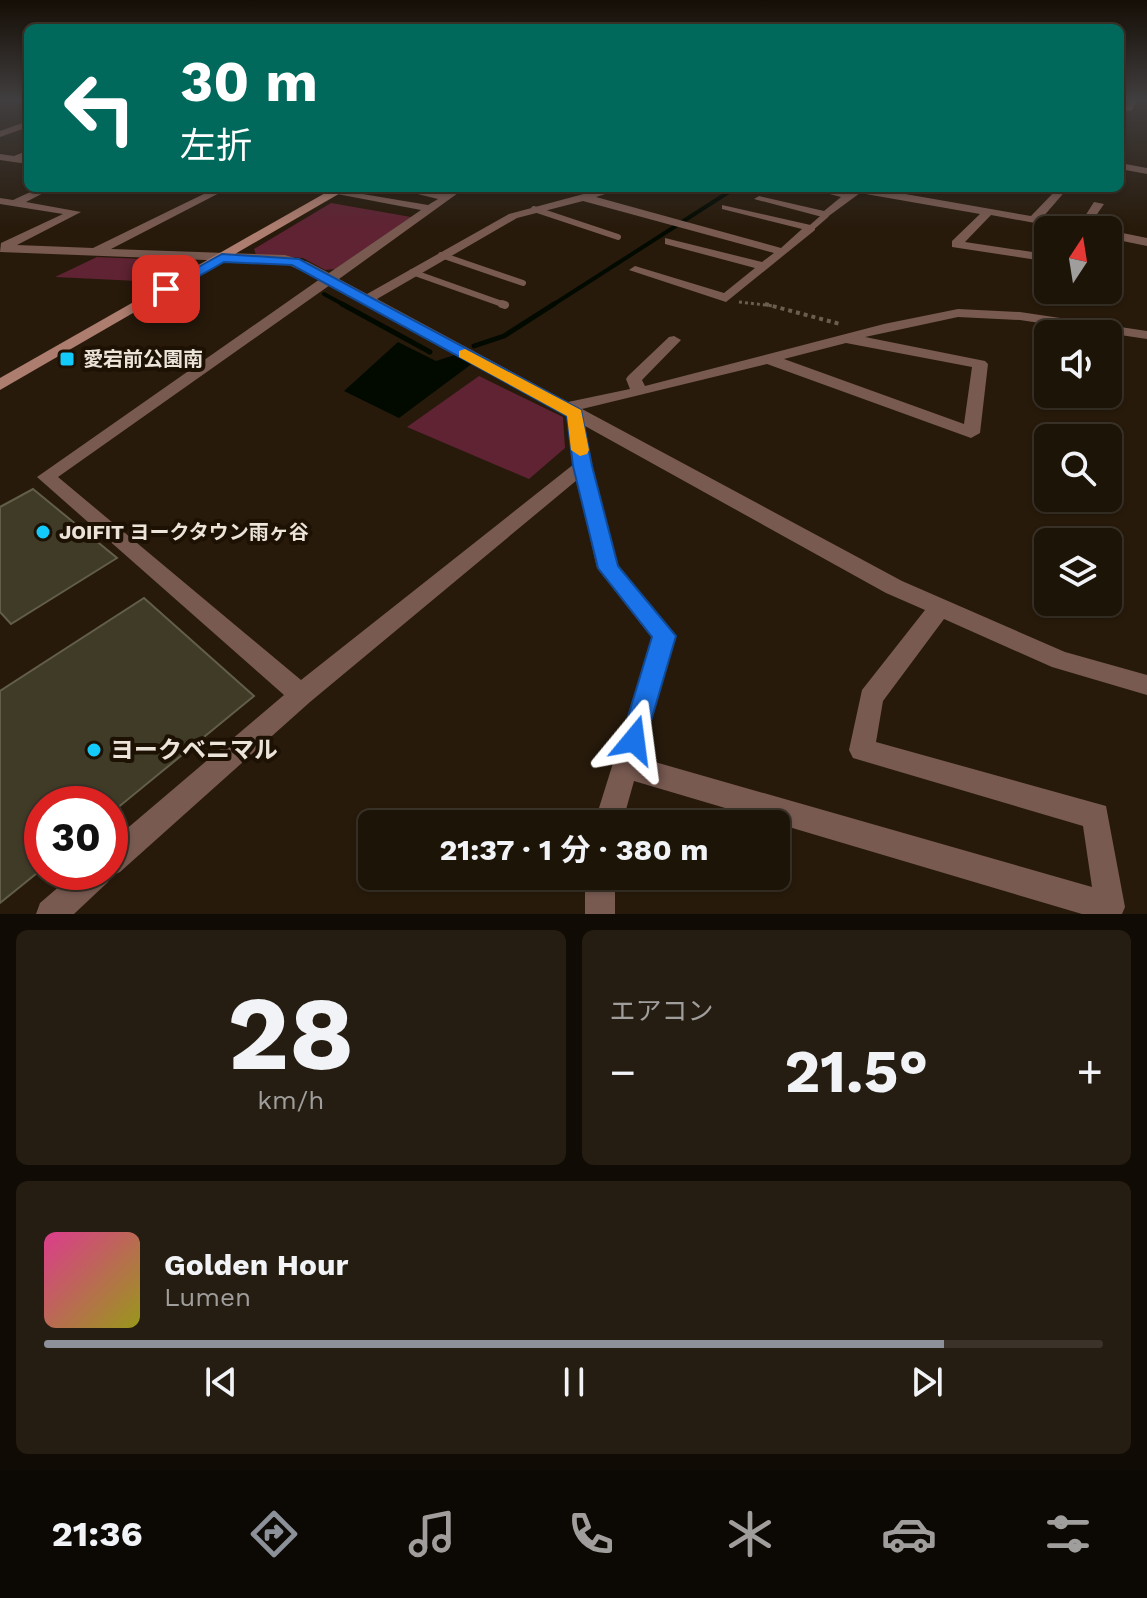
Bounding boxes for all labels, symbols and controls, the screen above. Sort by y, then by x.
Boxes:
text: 30 m [180,49,318,115]
icon: left [48,56,152,160]
text: 左折 [180,125,252,167]
north arrow [1034,216,1122,304]
map controls [1034,216,1122,616]
pin [132,255,200,323]
icon: arrive [144,267,188,311]
button: sound [1034,320,1122,408]
place label: 愛宕前公園南 [83,347,203,371]
marker: 愛宕前公園南 [58,350,76,368]
button: search [1034,424,1122,512]
place label: JOIFIT ヨークタウン雨ヶ谷 [59,520,309,544]
marker: JOIFIT ヨークタウン雨ヶ谷 [34,523,52,541]
button: layers [1034,528,1122,616]
position arrow [592,698,676,782]
place label: ヨークベニマル [110,736,278,764]
marker: ヨークベニマル [85,741,103,759]
speed limit sign: 30 [24,786,128,890]
text: 21:37 · 1 分 · 380 m [439,832,709,867]
text: 28 [227,972,354,1094]
text: エアコン [610,996,714,1026]
text: 21.5° [784,1036,928,1107]
text: − [610,1046,636,1098]
text: + [1076,1046,1103,1098]
text: km/h [257,1085,324,1115]
text: Golden Hour [164,1247,348,1282]
text: Lumen [164,1282,251,1312]
icon: previous [199,1360,243,1404]
icon: pause [552,1360,596,1404]
icon: next [905,1360,949,1404]
icon: directions [246,1506,302,1562]
icon: music [404,1506,460,1562]
icon: phone [563,1506,619,1562]
icon: climate [722,1506,778,1562]
icon: car [881,1506,937,1562]
icon: filters [1040,1506,1096,1562]
text: 21:36 [51,1513,143,1555]

